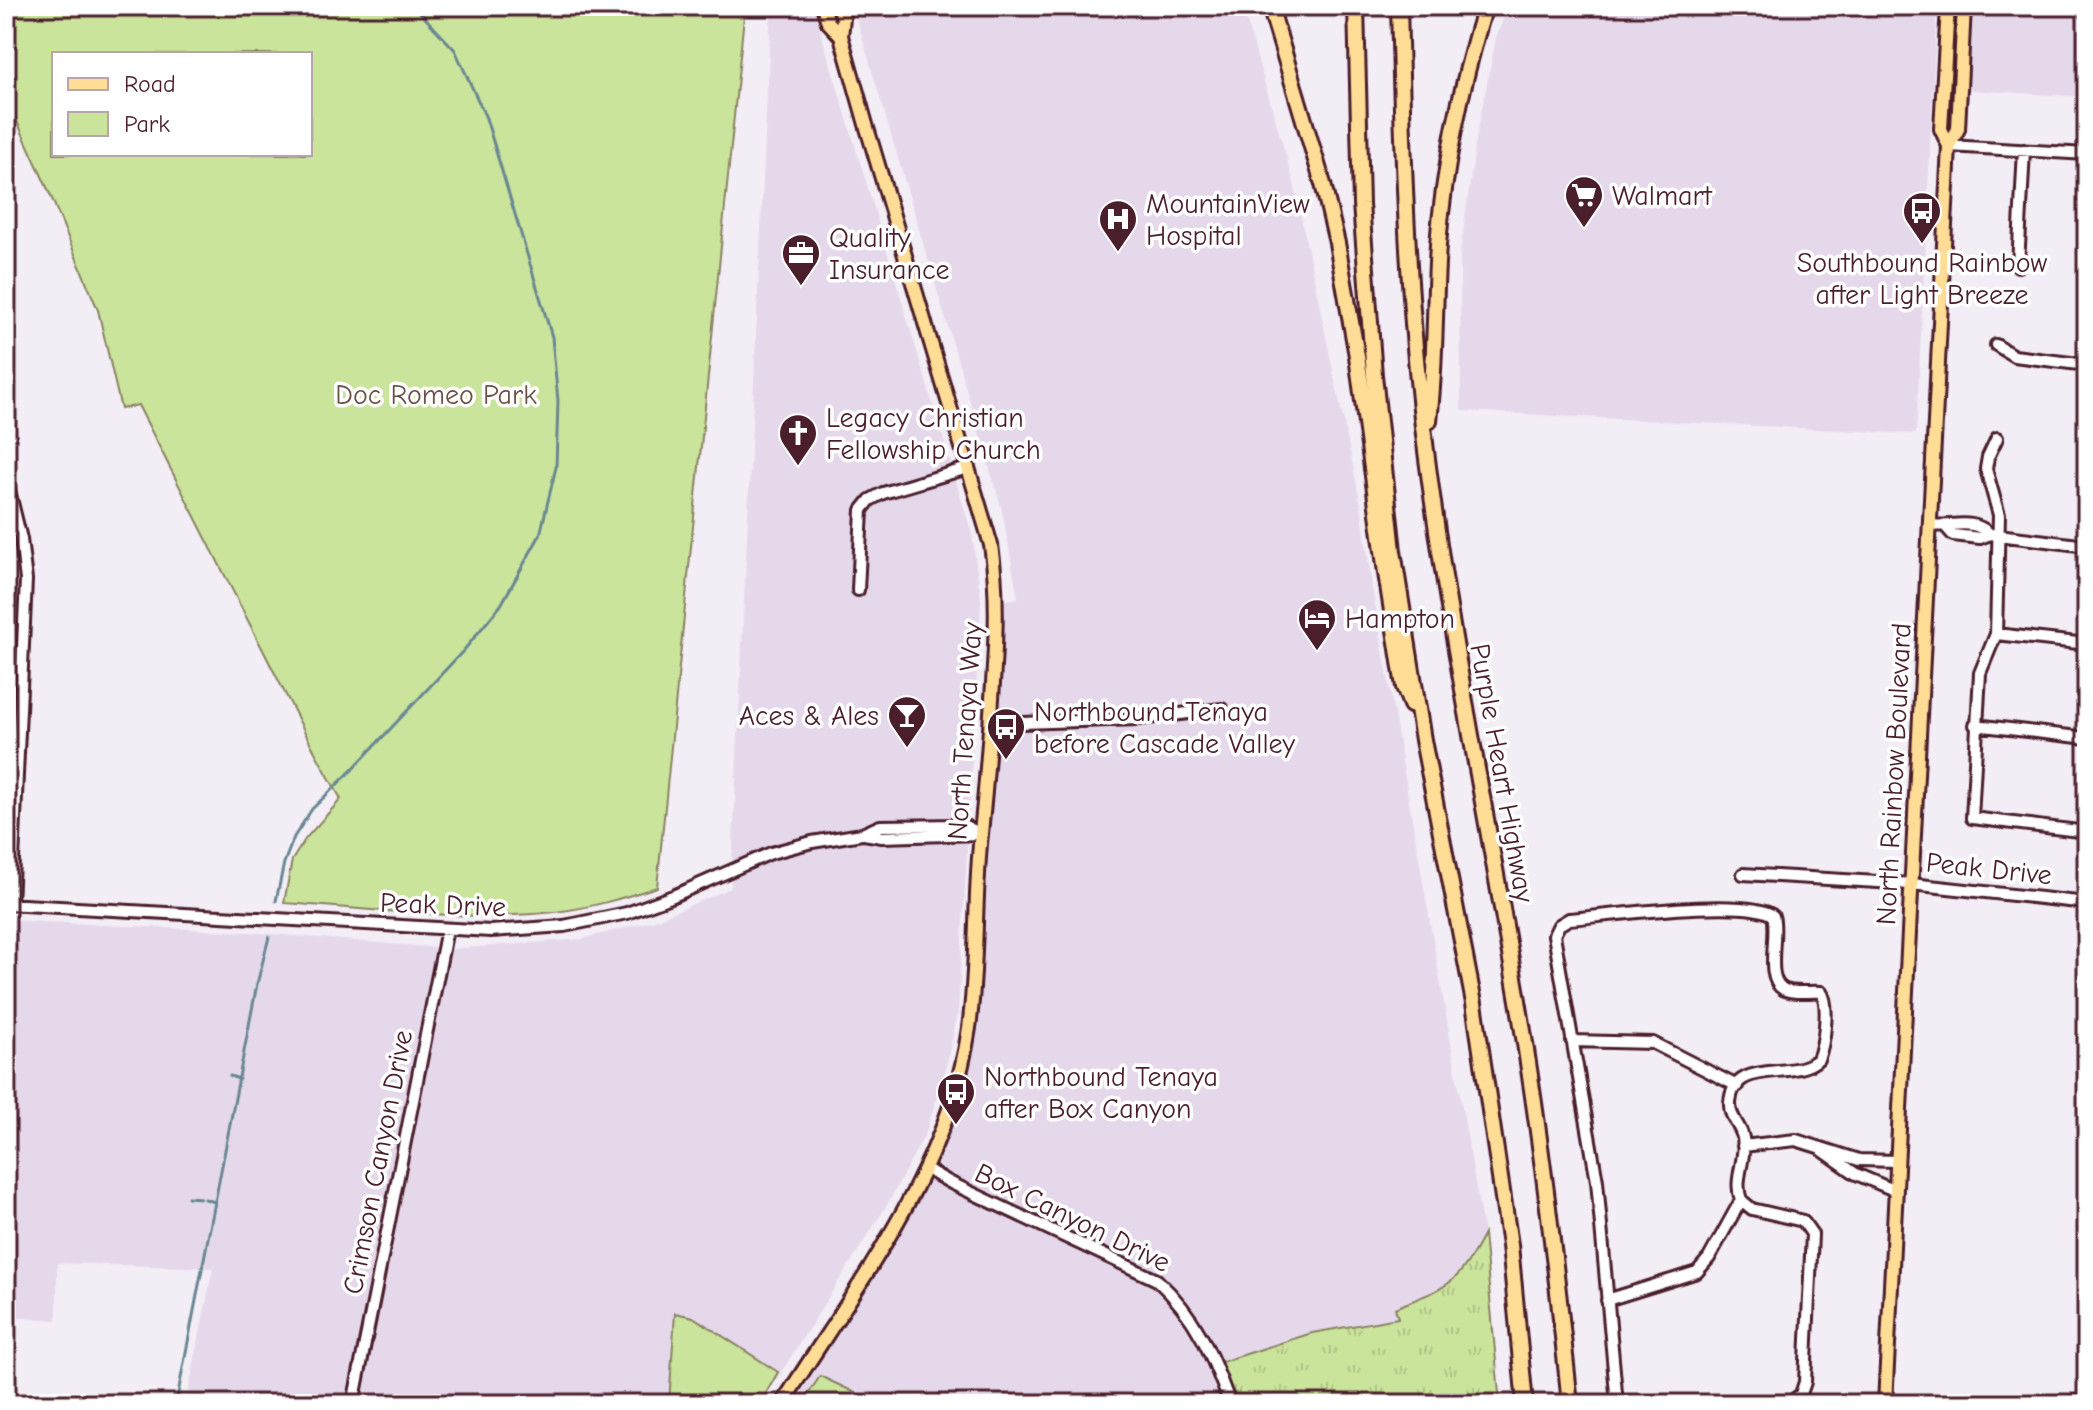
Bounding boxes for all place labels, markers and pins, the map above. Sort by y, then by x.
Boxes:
supermarket icon: Walmart [1563,174,1605,229]
place label: Walmart [1612,180,1713,212]
place label: MountainView Hospital [1146,188,1310,252]
bus stop icon: Southbound Rainbow after Light Breeze [1901,190,1943,245]
hospital icon: MountainView Hospital [1097,198,1139,253]
place label: Quality Insurance [829,222,949,286]
office icon: Quality Insurance [780,232,822,287]
place label: Southbound Rainbow after Light Breeze [1797,247,2047,311]
place label: Legacy Christian Fellowship Church [826,402,1041,466]
church icon: Legacy Christian Fellowship Church [777,412,819,467]
hotel icon: Hampton [1296,597,1338,652]
place label: Hampton [1345,603,1455,635]
bar icon: Aces & Ales [886,694,928,749]
place label: Northbound Tenaya before Cascade Valley [1034,696,1296,760]
place label: Aces & Ales [739,700,879,732]
bus stop icon: Northbound Tenaya before Cascade Valley [985,706,1027,761]
place label: Northbound Tenaya after Box Canyon [984,1061,1218,1125]
bus stop icon: Northbound Tenaya after Box Canyon [935,1071,977,1126]

